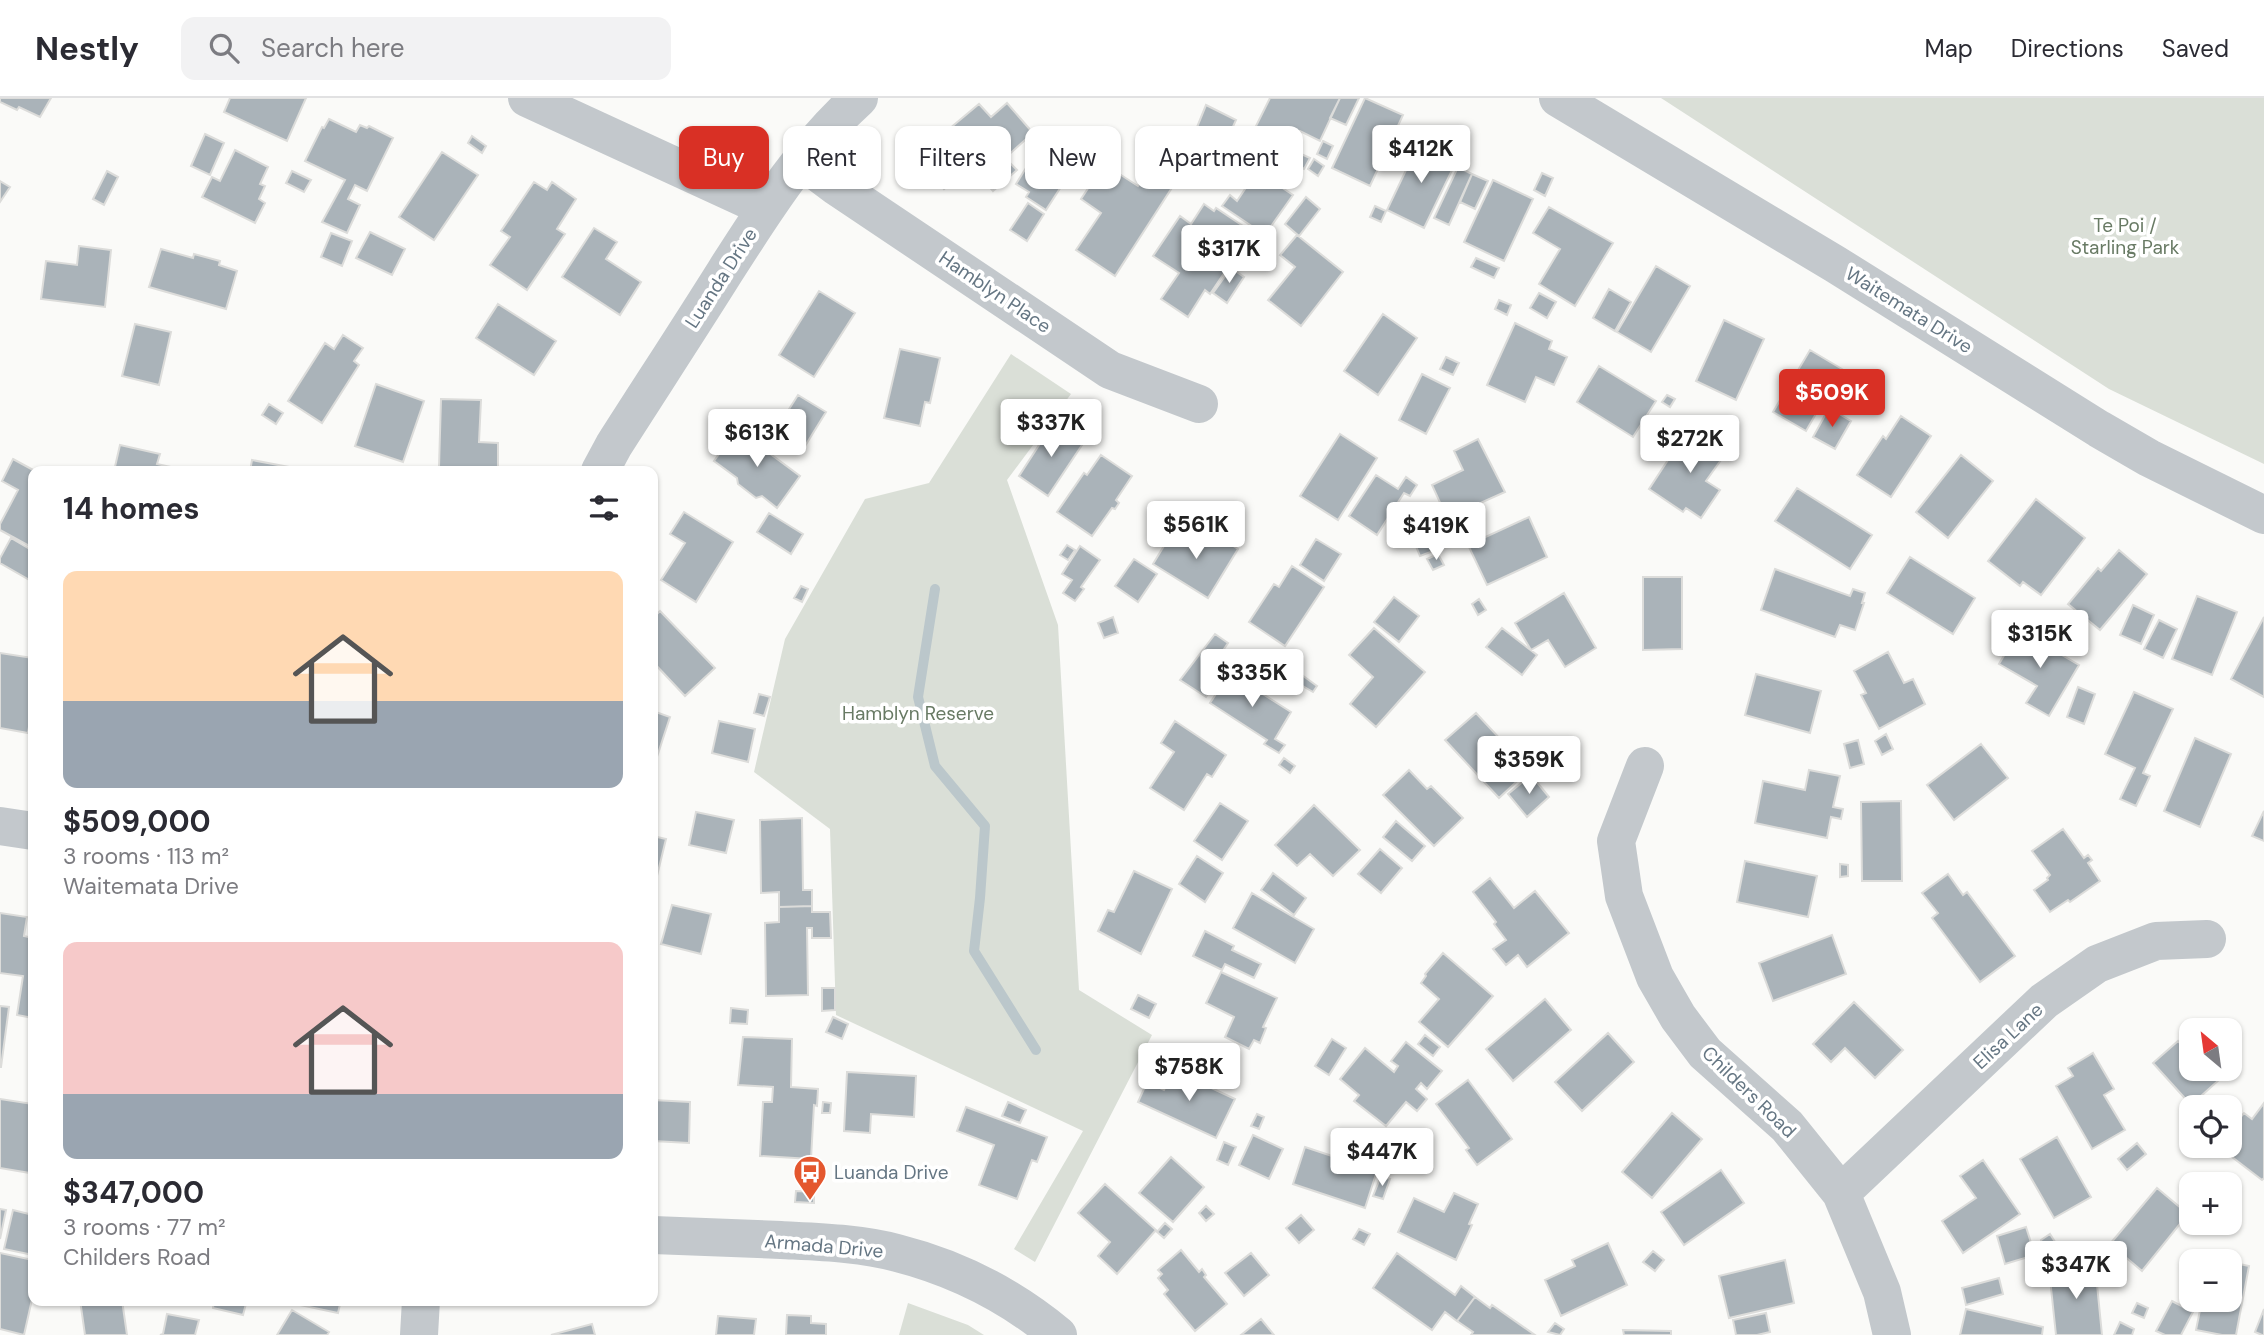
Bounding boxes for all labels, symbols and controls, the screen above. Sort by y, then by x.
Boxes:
search box [181,17,671,80]
text: Nestly [35,27,139,70]
icon: search [205,29,243,67]
text: Search here [261,31,405,65]
text: Map [1925,33,1973,64]
text: Directions [2011,33,2124,64]
text: Saved [2162,33,2229,64]
chip: Buy [679,126,769,189]
chip: Rent [783,126,881,189]
chip: Filters [895,126,1011,189]
chip: New [1025,126,1121,189]
chip: Apartment [1135,126,1303,189]
pin: $412K [1372,126,1470,185]
text: $412K [1388,133,1454,163]
park label: Te Poi / Starling Park [2071,213,2180,260]
street label: Luanda Drive [679,223,763,333]
pin: $317K [1180,226,1278,285]
text: $317K [1197,233,1261,263]
street label: Hamblyn Place [934,245,1056,339]
street label: Waitemata Drive [1841,261,1977,359]
pin: $509K [1783,370,1881,429]
text: $509K [1795,377,1869,407]
pin: $337K [1002,400,1100,459]
text: $337K [1017,407,1085,437]
pin: $613K [708,410,806,469]
pin: $272K [1641,416,1739,475]
text: $613K [724,417,790,447]
text: $272K [1656,423,1724,453]
text: 14 homes [63,489,200,528]
icon: filters [585,489,623,527]
pin: $561K [1147,502,1245,561]
pin: $419K [1387,503,1485,562]
text: $561K [1163,509,1229,539]
text: $419K [1403,510,1469,540]
pin: $315K [1991,610,2089,670]
icon: home [280,616,406,742]
text: $315K [2007,618,2073,648]
pin: $335K [1203,650,1301,709]
text: $335K [1217,657,1287,687]
park label: Hamblyn Reserve [842,701,994,726]
pin: $359K [1480,736,1578,796]
text: $359K [1493,744,1565,774]
text: $509,000 [63,802,211,841]
text: 3 rooms · 113 m² [63,841,229,871]
text: Waitemata Drive [63,871,239,901]
icon: home [280,987,406,1113]
street label: Elisa Lane [1968,997,2048,1075]
north arrow [2179,1018,2242,1082]
map controls [2179,1018,2242,1312]
street label: Childers Road [1696,1041,1802,1143]
pin: $758K [1140,1044,1238,1103]
text: $758K [1154,1051,1224,1081]
button: locate [2179,1095,2242,1158]
pin: $447K [1333,1128,1431,1188]
text: $447K [1346,1136,1418,1166]
bus stop icon: Luanda Drive [791,1153,829,1202]
place label: Luanda Drive [834,1160,948,1185]
button: + [2179,1172,2242,1235]
text: $347,000 [63,1173,204,1212]
text: 3 rooms · 77 m² [63,1212,226,1242]
street label: Armada Drive [764,1228,884,1264]
text: Childers Road [63,1242,211,1272]
pin: $347K [2027,1242,2125,1301]
text: $347K [2041,1249,2111,1279]
button: − [2179,1249,2242,1312]

